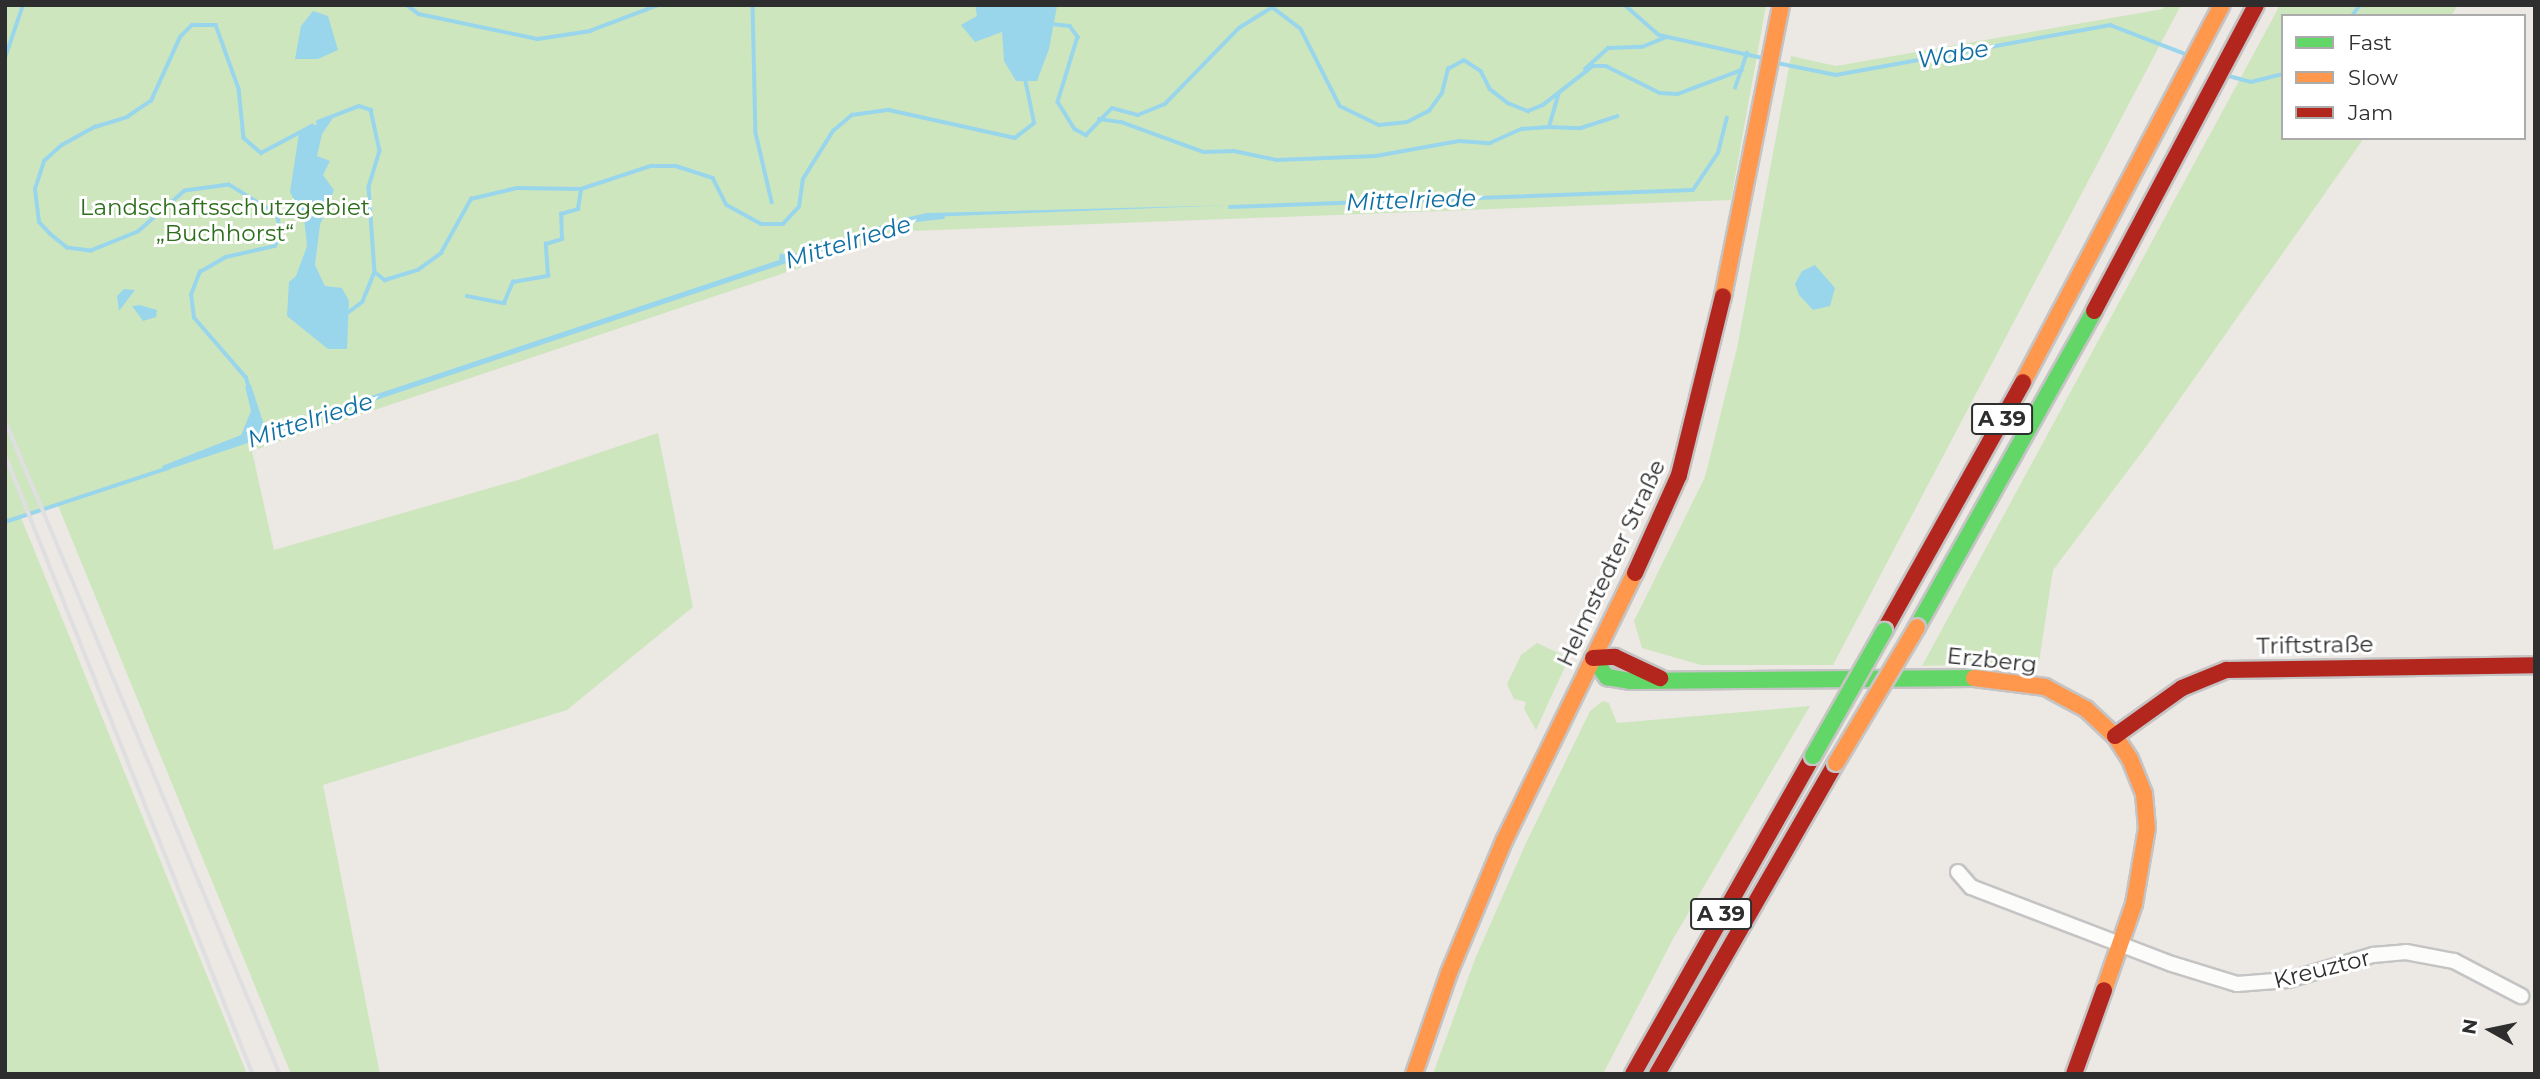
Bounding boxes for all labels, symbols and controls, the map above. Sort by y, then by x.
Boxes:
legend [2281,14,2526,140]
text: Fast [2348,30,2392,55]
water label: Wabe [1915,34,1991,74]
text: Slow [2348,65,2398,90]
text: Jam [2348,100,2393,125]
water label: Mittelriede [1345,183,1477,217]
park label: Landschaftsschutzgebiet „Buchhorst“ [80,193,370,247]
water label: Mittelriede [782,209,914,275]
water label: Mittelriede [244,386,376,454]
road number: A 39 [1970,402,2034,436]
street label: Helmstedter Straße [1551,455,1671,671]
street label: Triftstraße [2256,630,2374,660]
street label: Erzberg [1946,642,2038,678]
road number: A 39 [1690,897,1752,932]
street label: Kreuztor [2271,944,2373,994]
north arrow [2456,995,2526,1065]
text: N [2457,1017,2482,1036]

